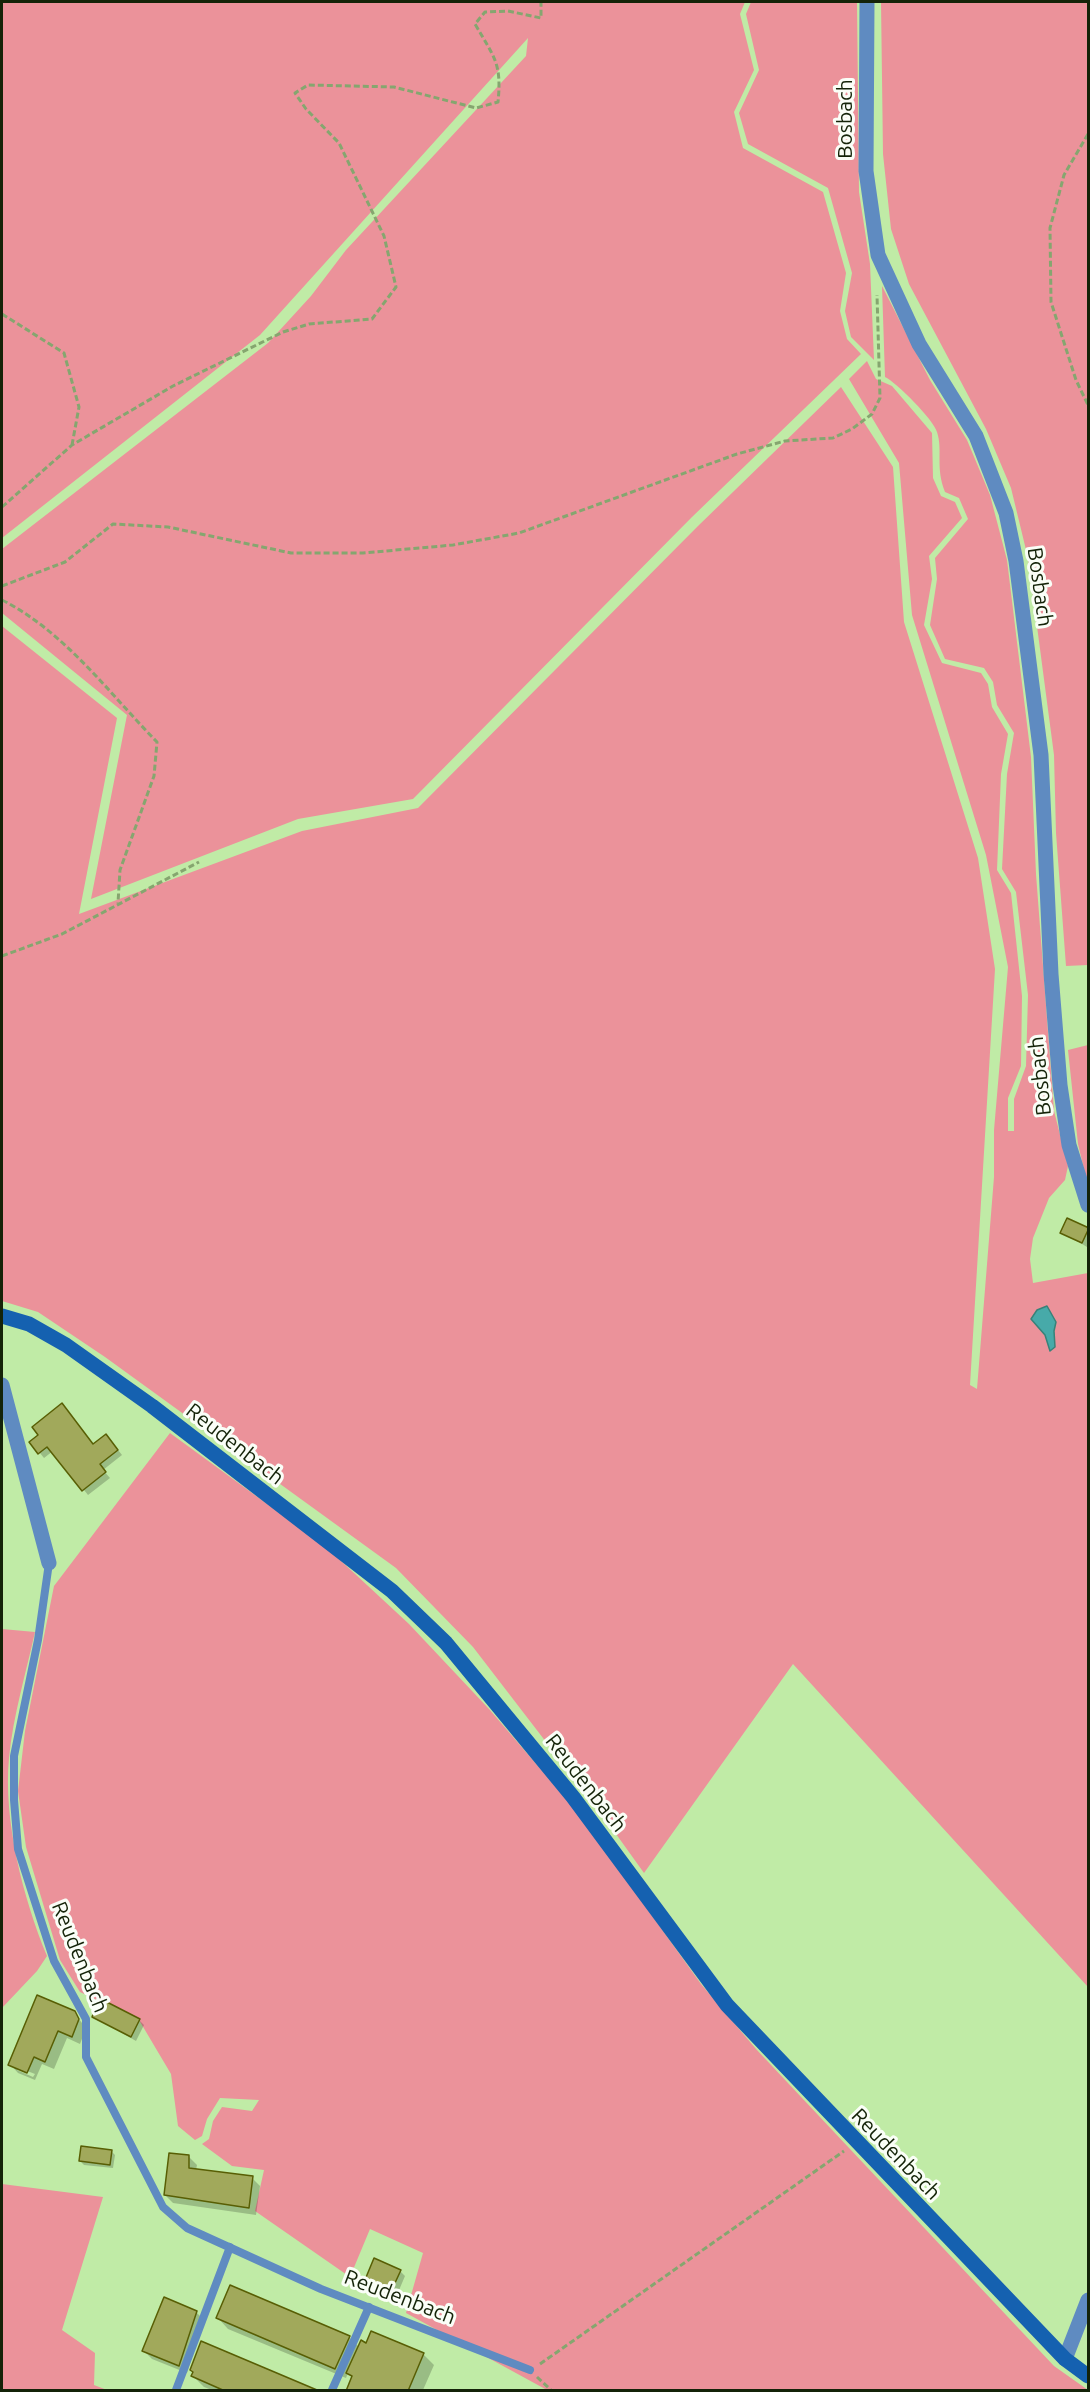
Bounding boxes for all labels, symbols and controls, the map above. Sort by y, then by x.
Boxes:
street label: Bosbach [832,79,858,159]
street label: Bosbach [1022,546,1058,628]
street label: Bosbach [1023,1035,1057,1117]
street label: Reudenbach [181,1398,289,1490]
street label: Reudenbach [540,1729,632,1837]
street label: Reudenbach [46,1898,114,2016]
street label: Reudenbach [846,2103,946,2205]
street label: Reudenbach [341,2264,459,2330]

